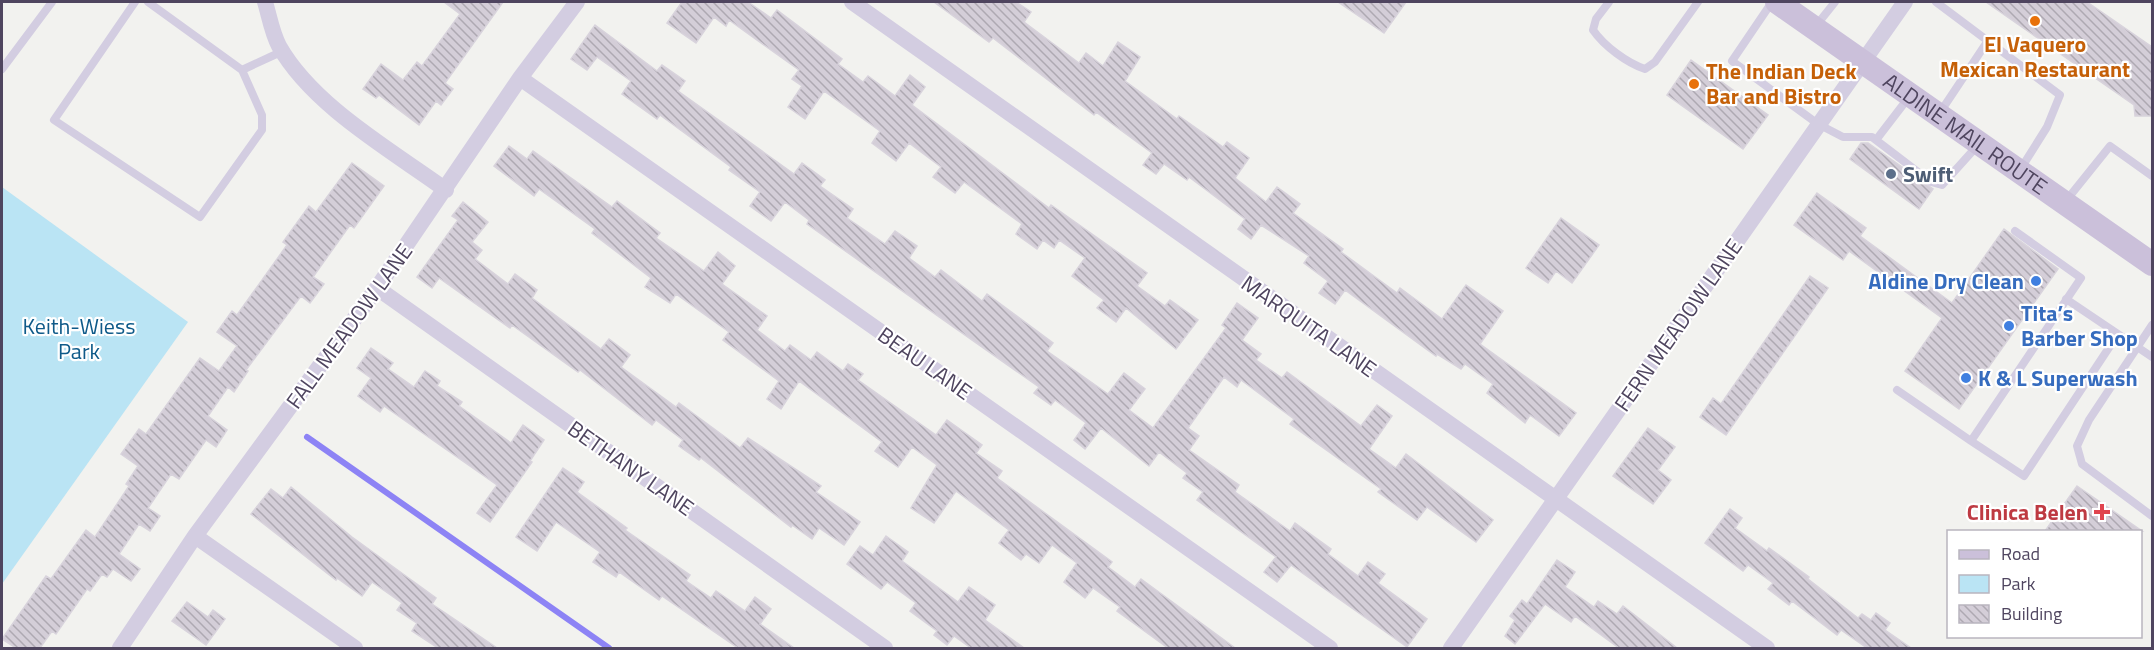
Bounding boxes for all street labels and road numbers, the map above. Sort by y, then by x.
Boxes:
street label: ALDINE MAIL ROUTE [1876,64,2055,203]
street label: FERN MEADOW LANE [1605,232,1751,418]
street label: FALL MEADOW LANE [277,236,421,416]
street label: MARQUITA LANE [1234,267,1384,385]
street label: BEAU LANE [871,318,979,408]
street label: BETHANY LANE [561,412,701,524]

